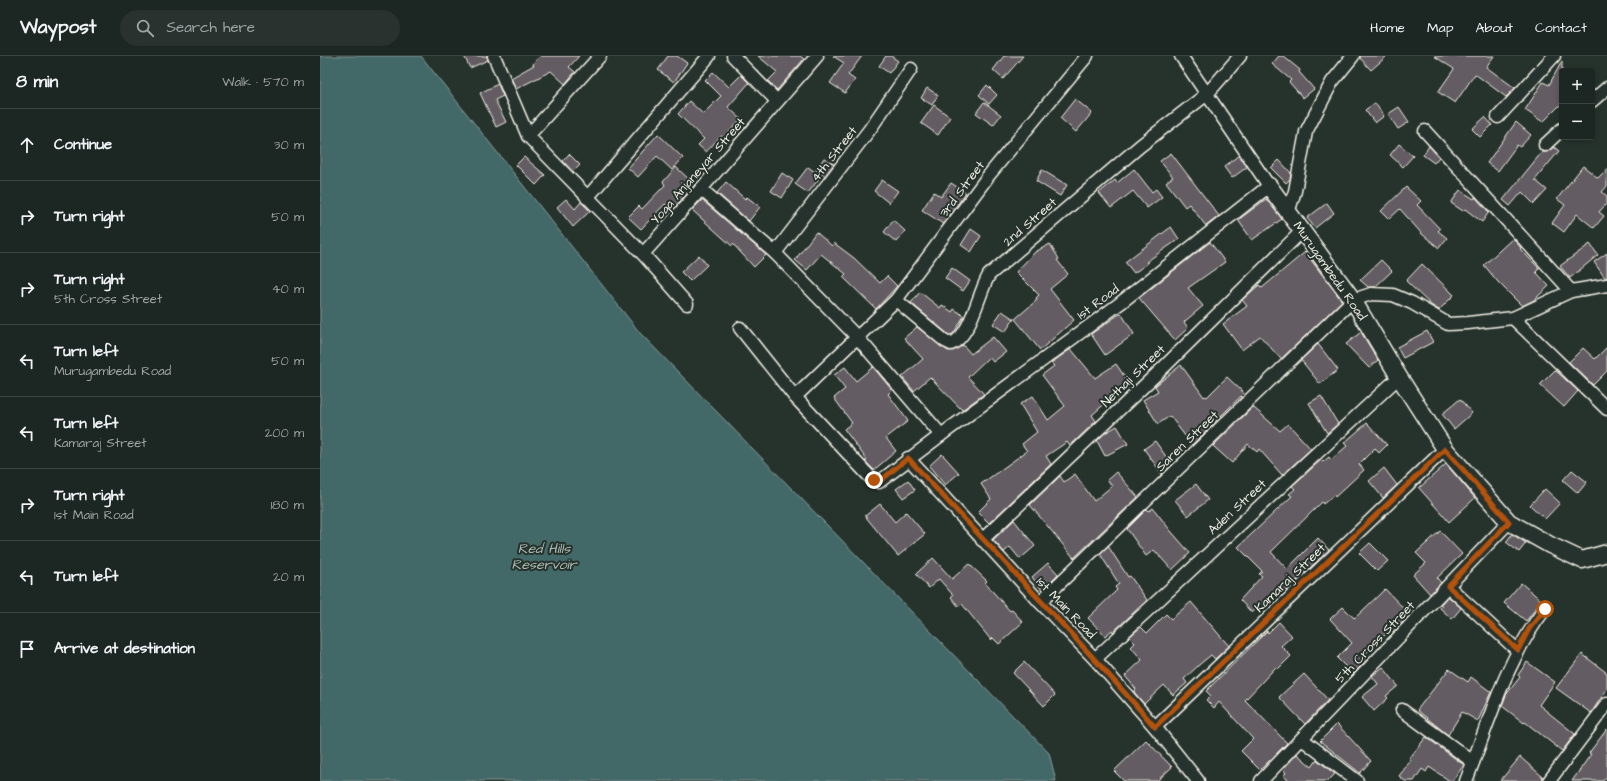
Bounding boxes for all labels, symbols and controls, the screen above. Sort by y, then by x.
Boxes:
search box [120,10,400,46]
text: Waypost [20,14,96,41]
icon: search [134,17,156,39]
text: Search here [166,17,255,38]
text: Home [1370,18,1405,38]
text: Map [1427,18,1453,38]
text: About [1475,18,1513,38]
text: Contact [1535,18,1587,38]
map controls [1559,68,1595,140]
button: + [1559,68,1595,104]
text: 8 min [16,70,58,94]
text: Walk · 570 m [222,73,304,91]
button: − [1559,104,1595,140]
street label: Yoga Anjaneyar Street [646,113,751,229]
street label: 4th Street [807,122,862,185]
icon: ahead [16,134,38,156]
text: Continue [54,134,112,155]
text: 30 m [274,136,304,154]
street label: 3rd Street [935,157,989,221]
street label: 2nd Street [999,193,1061,250]
icon: right [16,206,38,228]
text: Turn right [54,206,125,227]
text: 50 m [271,208,304,226]
street label: Murugambedu Road [1288,218,1371,325]
text: Turn right [54,269,125,290]
icon: right [16,278,38,300]
text: 40 m [272,280,304,298]
street label: 1st Road [1073,280,1123,324]
text: 5th Cross Street [54,290,162,308]
street label: Nethaji Street [1097,340,1170,411]
text: Turn left [54,341,118,362]
icon: left [16,350,38,372]
text: 50 m [271,352,304,370]
text: Murugambedu Road [54,362,171,380]
street label: Saren Street [1152,406,1223,476]
text: Turn left [54,413,118,434]
icon: left [16,422,38,444]
text: 200 m [265,424,304,442]
text: Kamaraj Street [54,434,147,452]
route end [865,471,883,489]
street label: Aden Street [1204,475,1271,539]
text: Turn right [54,485,125,506]
icon: right [16,494,38,516]
text: 180 m [270,496,304,514]
text: 1st Main Road [54,506,134,524]
water label: Red Hills Reservoir [512,539,578,575]
street label: Kamaraj Street [1250,539,1330,617]
icon: left [16,566,38,588]
text: Turn left [54,566,118,587]
text: 20 m [273,568,304,586]
street label: 1st Main Road [1032,573,1100,643]
street label: 5th Cross Street [1331,596,1420,687]
route start [1536,600,1554,618]
icon: arrive [16,638,38,660]
text: Arrive at destination [54,638,195,659]

